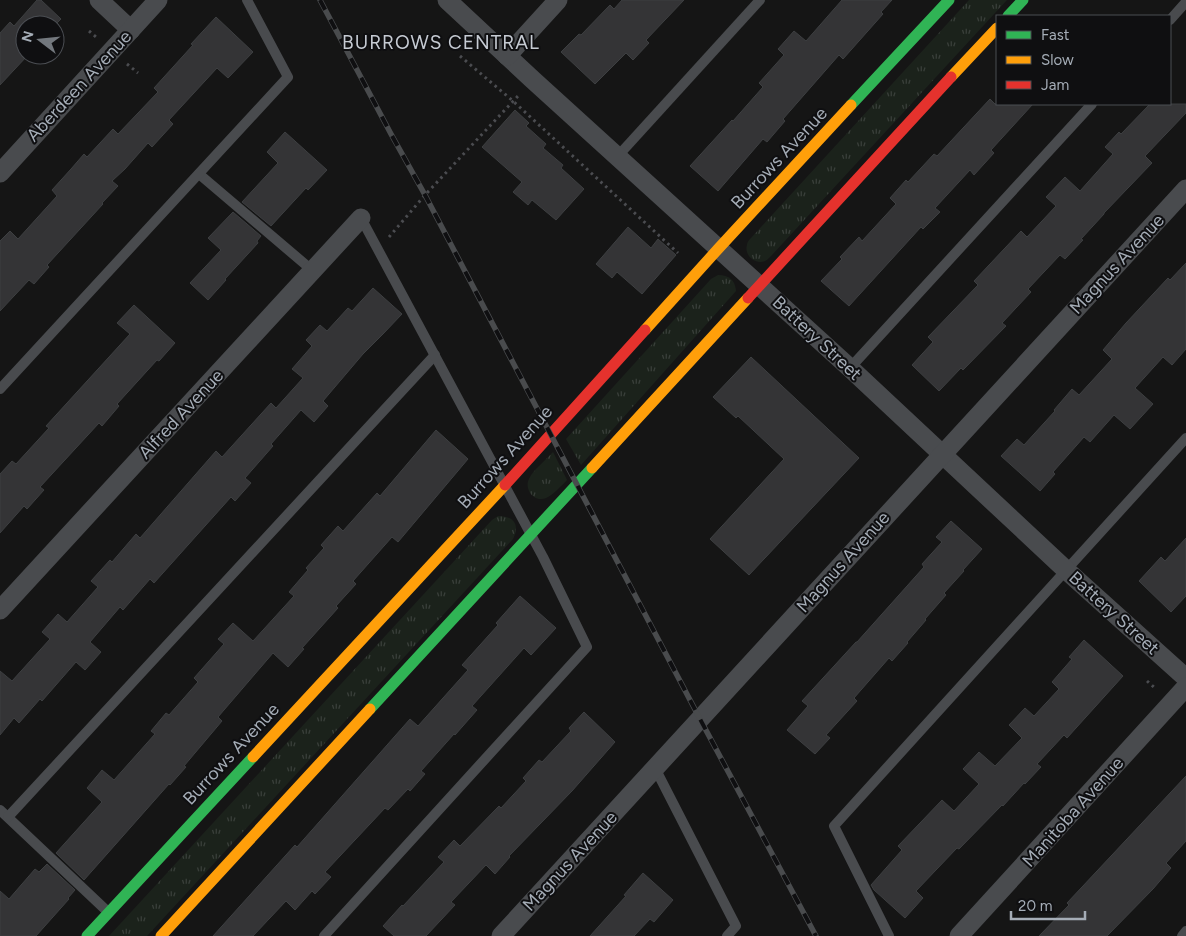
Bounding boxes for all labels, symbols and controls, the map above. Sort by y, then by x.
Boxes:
north arrow [15,15,65,65]
legend [996,15,1171,105]
street label: Aberdeen Avenue [22,26,136,146]
text: Fast [1041,26,1070,44]
text: N [18,29,38,44]
district label: BURROWS CENTRAL [342,31,540,54]
text: Slow [1041,51,1074,69]
text: Jam [1041,76,1069,94]
street label: Burrows Avenue [726,102,832,213]
street label: Magnus Avenue [1065,209,1169,319]
street label: Battery Street [768,291,866,385]
street label: Alfred Avenue [134,364,228,463]
street label: Burrows Avenue [453,401,557,513]
street label: Magnus Avenue [792,507,894,617]
street label: Battery Street [1064,567,1164,659]
street label: Burrows Avenue [178,698,284,809]
street label: Manitoba Avenue [1018,752,1128,872]
street label: Magnus Avenue [518,806,622,916]
scale bar [1011,888,1085,920]
text: 20 m [1018,897,1052,915]

